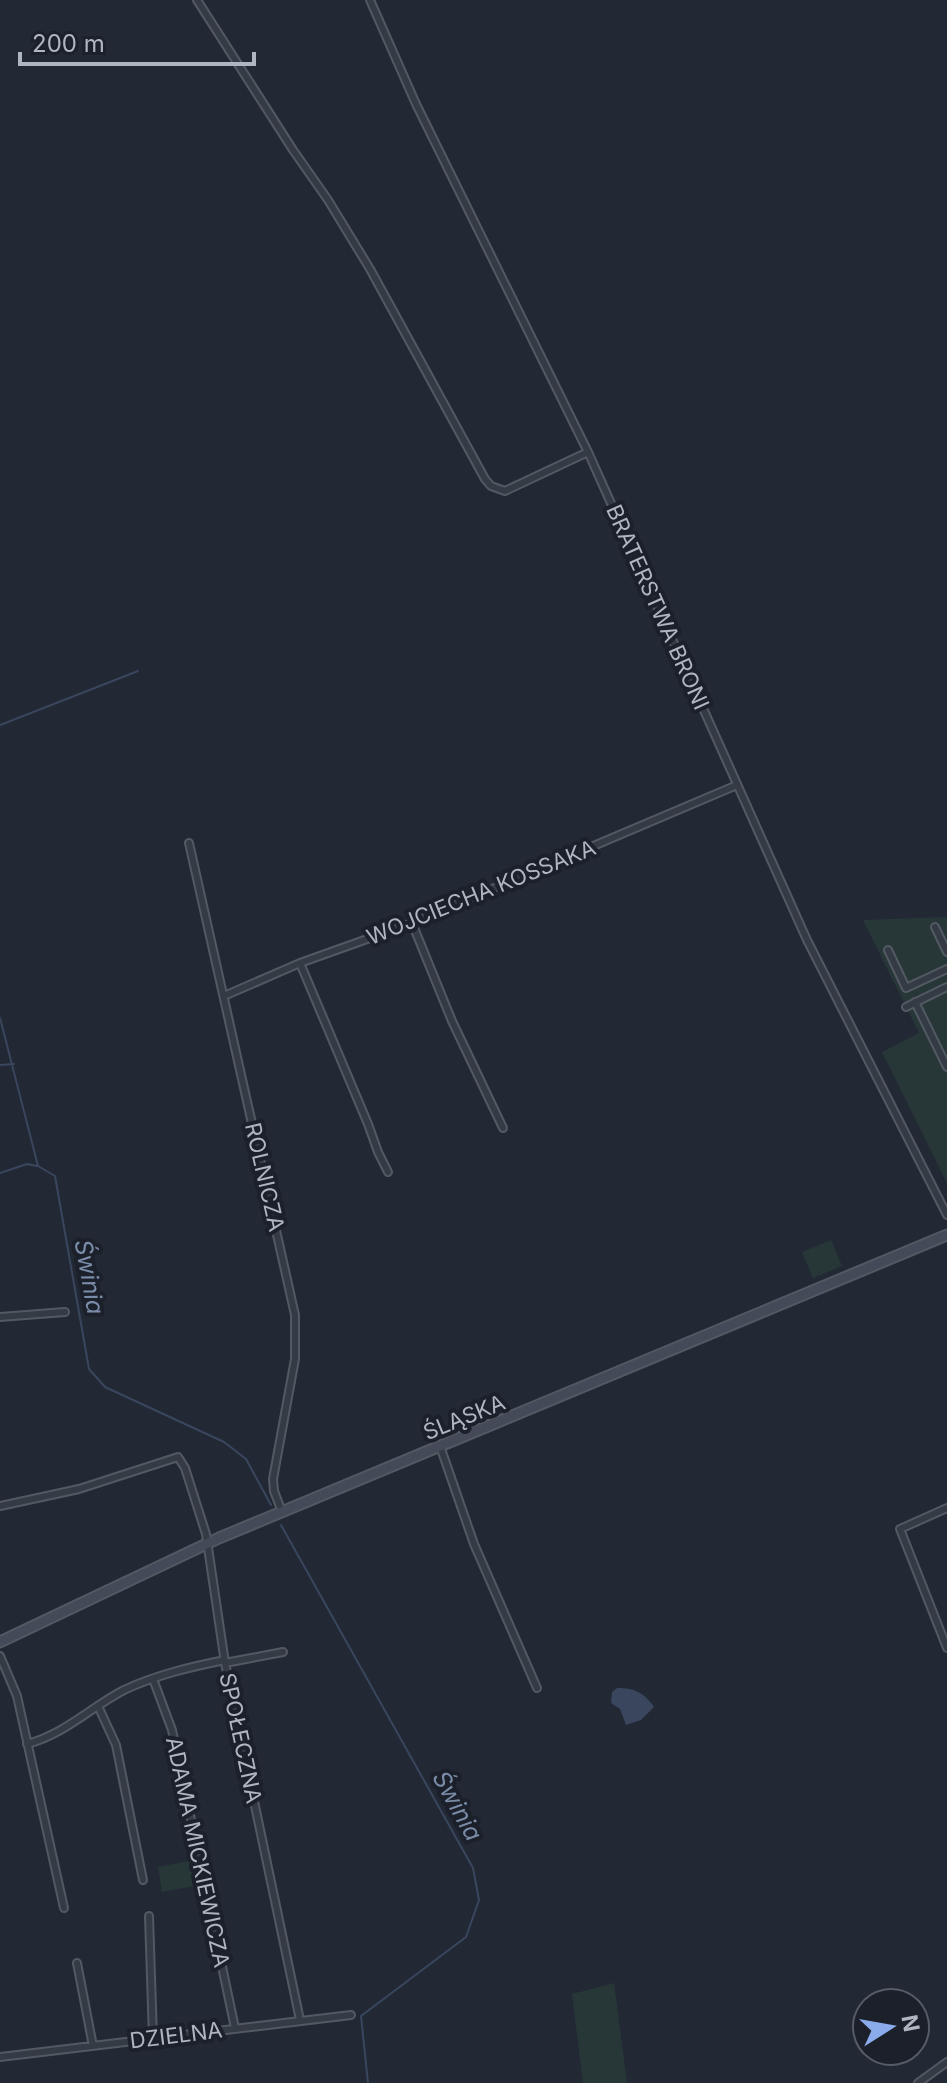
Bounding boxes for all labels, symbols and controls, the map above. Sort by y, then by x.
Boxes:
scale bar [20,16,254,66]
text: 200 m [32,29,105,58]
street label: BRATERSTWA BRONI [601,501,715,713]
street label: WOJCIECHA KOSSAKA [363,834,599,950]
street label: ROLNICZA [240,1120,290,1234]
water label: Świnia [69,1237,110,1317]
street label: ŚLĄSKA [419,1389,509,1445]
street label: SPOŁECZNA [214,1670,268,1806]
street label: ADAMA MICKIEWICZA [161,1734,235,1970]
water label: Świnia [426,1766,488,1846]
north arrow [851,1987,931,2067]
text: N [896,2012,925,2034]
street label: DZIELNA [128,2016,224,2054]

